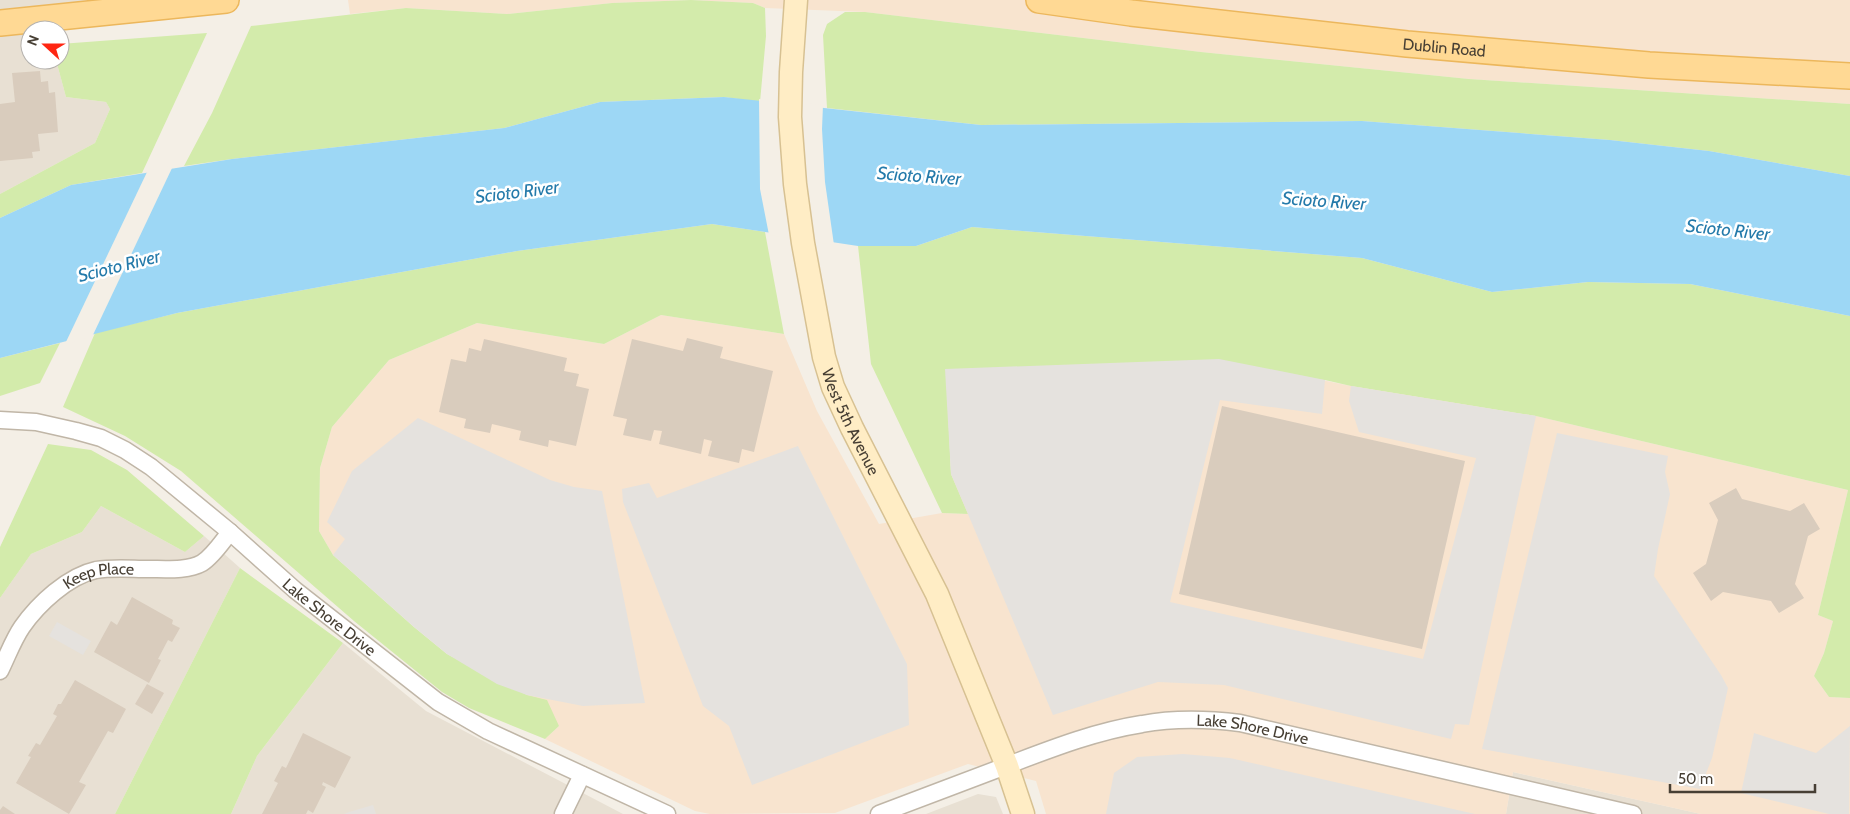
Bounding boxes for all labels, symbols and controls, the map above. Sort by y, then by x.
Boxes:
north arrow [20,20,70,70]
text: N [23,32,43,48]
street label: Dublin Road [1402,35,1486,61]
water label: Scioto River [876,162,963,190]
water label: Scioto River [474,176,562,208]
water label: Scioto River [1281,187,1368,215]
water label: Scioto River [1685,215,1772,245]
water label: Scioto River [76,245,164,287]
street label: West 5th Avenue [818,366,883,478]
street label: Keep Place [59,559,135,593]
street label: Lake Shore Drive [278,575,380,660]
street label: Lake Shore Drive [1196,711,1310,749]
scale bar [1670,762,1815,794]
text: 50 m [1678,770,1713,788]

